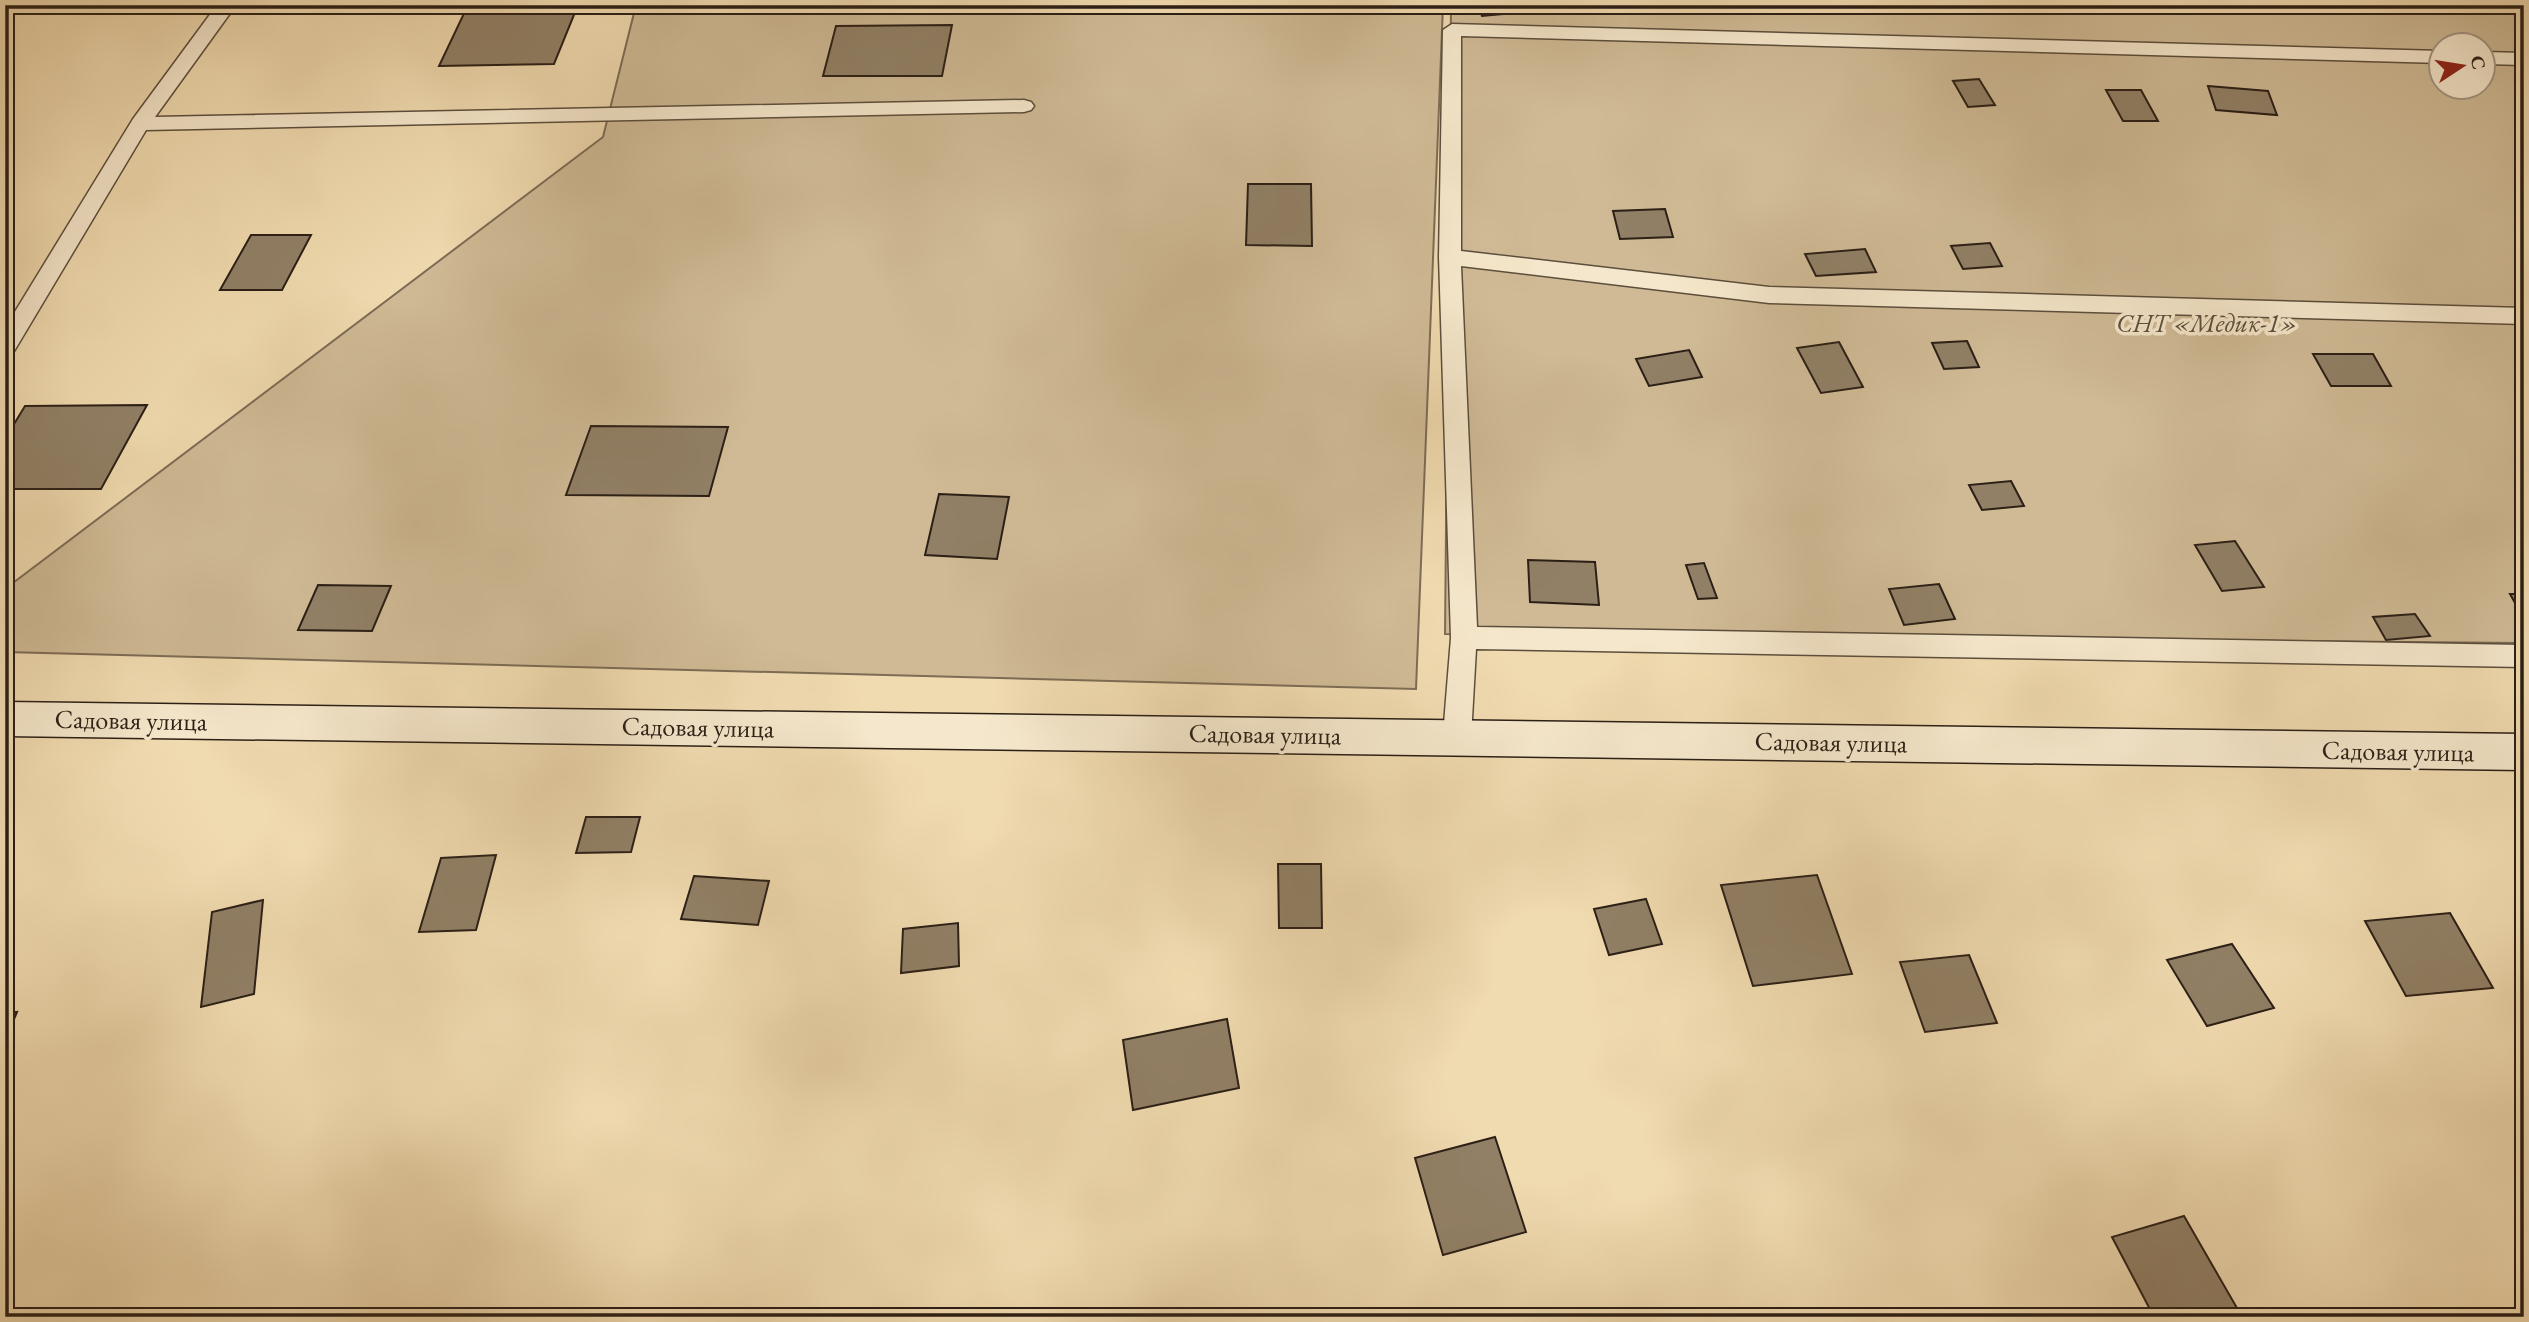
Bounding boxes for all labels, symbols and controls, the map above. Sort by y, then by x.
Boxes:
north arrow [2428,32,2498,102]
text: С [2465,53,2492,72]
park label: СНТ «Медик-1» [2116,306,2298,340]
street label: Садовая улица [54,702,208,738]
street label: Садовая улица [621,709,775,745]
street label: Садовая улица [1188,716,1342,752]
street label: Садовая улица [1754,724,1908,760]
street label: Садовая улица [2321,733,2475,769]

